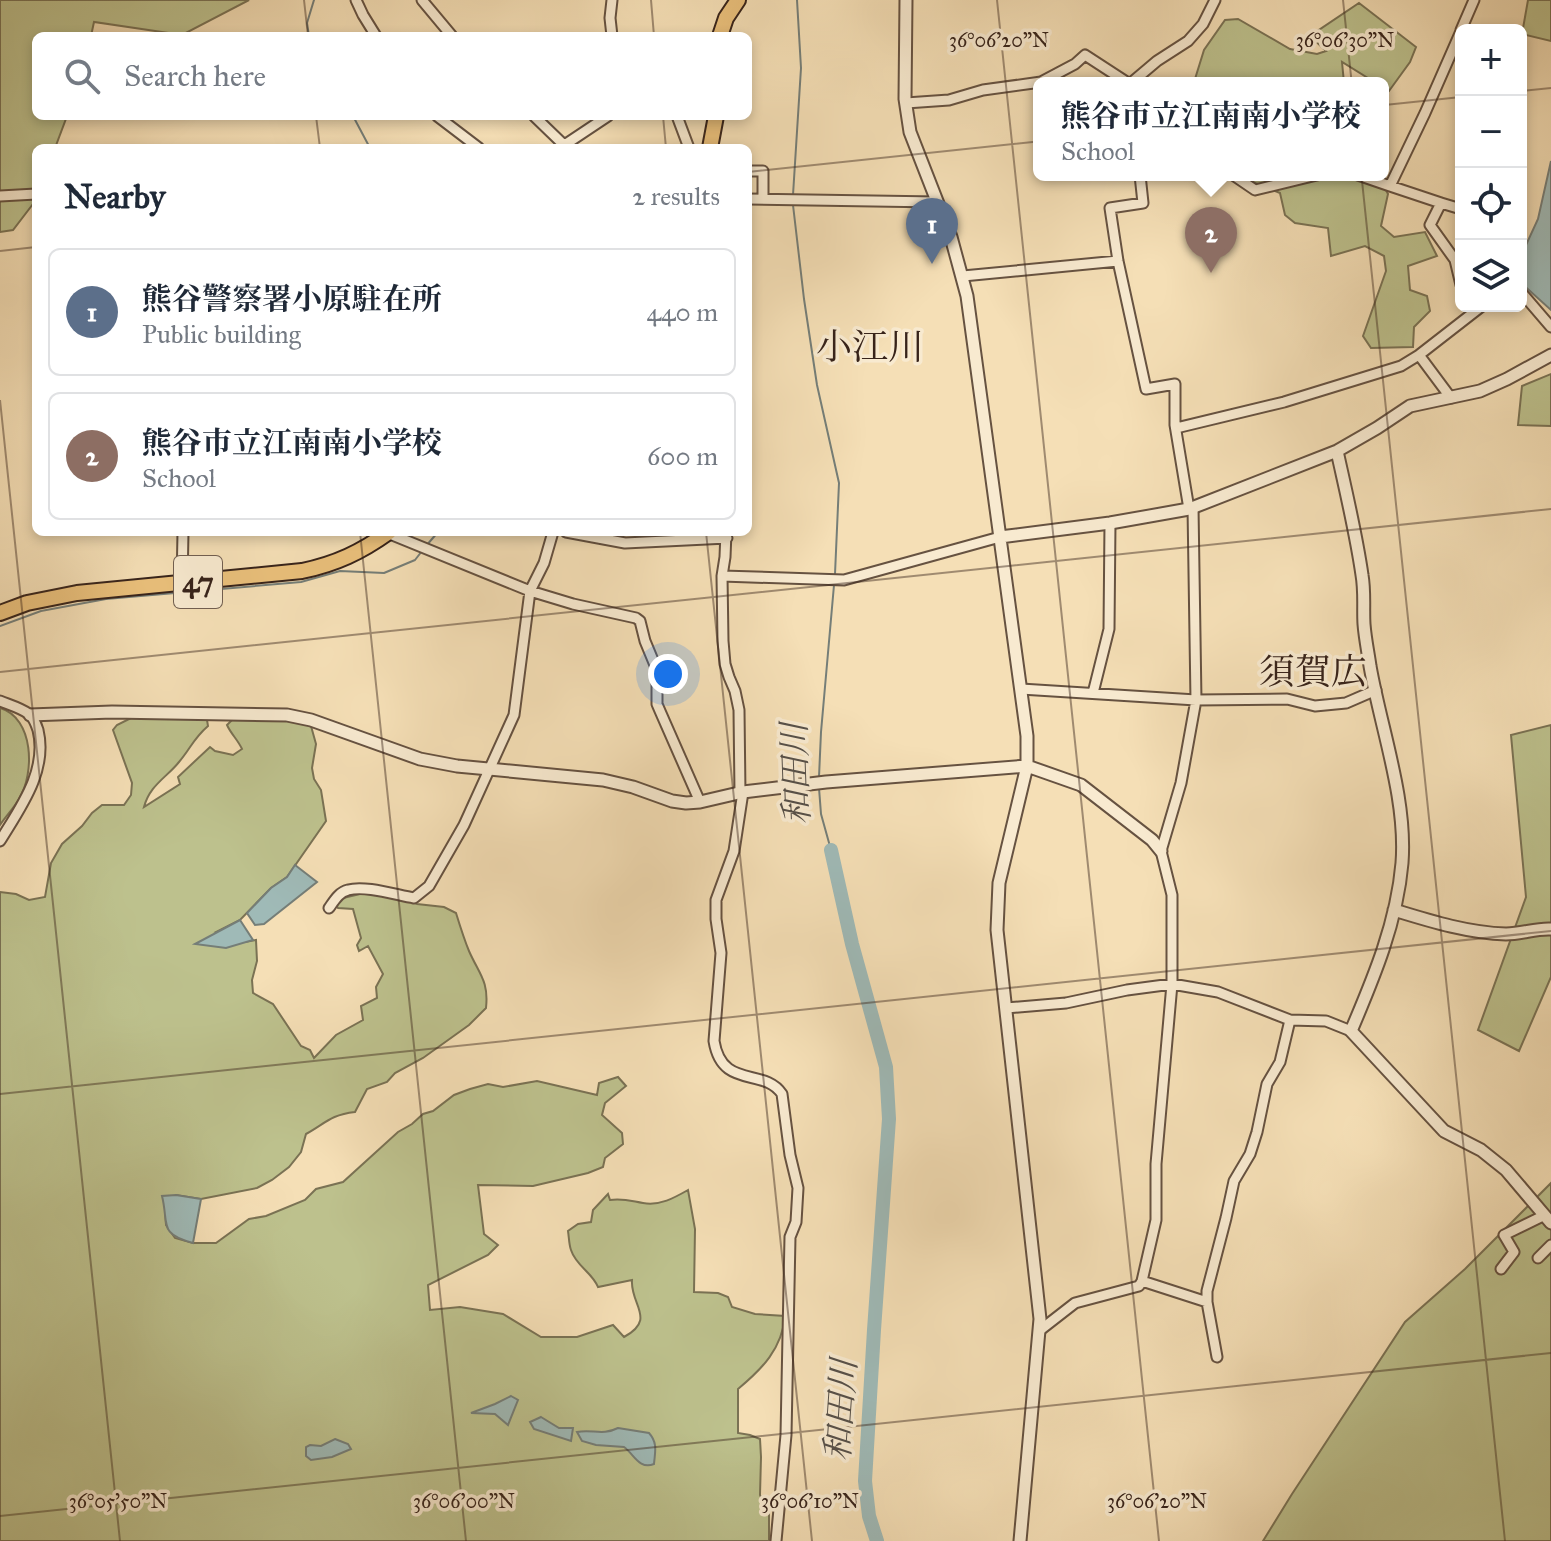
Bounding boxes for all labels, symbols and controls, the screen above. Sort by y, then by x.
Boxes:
map controls [1455,24,1527,312]
button: + [1455,24,1527,96]
text: 36°06'20"N [949,28,1049,52]
text: 36°06'30"N [1296,28,1394,52]
search box [32,32,752,120]
icon: search [60,54,104,98]
text: Search here [124,58,266,94]
popup [1033,77,1389,181]
button: − [1455,96,1527,168]
text: 熊谷市立江南南小学校 [1061,98,1361,134]
text: School [1061,135,1135,167]
button: locate [1455,168,1527,240]
text: Nearby [64,176,166,217]
text: 2 results [632,180,720,212]
pin: 1 [906,198,958,264]
pin: 2 [1185,207,1237,273]
button: layers [1455,240,1527,312]
text: 熊谷警察署小原駐在所 [142,281,442,317]
text: 1 [87,296,97,328]
text: 440 m [646,296,718,328]
text: Public building [142,318,301,350]
district label: 小江川 [816,325,924,369]
text: 熊谷市立江南南小学校 [142,425,442,461]
text: 2 [86,440,98,472]
text: 600 m [647,440,718,472]
text: School [142,462,216,494]
road number: 47 [174,556,222,608]
district label: 須賀広 [1259,650,1367,694]
your location [648,654,688,694]
water label: 和田川 [773,718,818,826]
water label: 和田川 [816,1354,865,1462]
text: 36°05'50"N [69,1489,167,1513]
text: 36°06'00"N [413,1489,515,1513]
text: 36°06'10"N [761,1489,859,1513]
text: 36°06'20"N [1107,1489,1207,1513]

